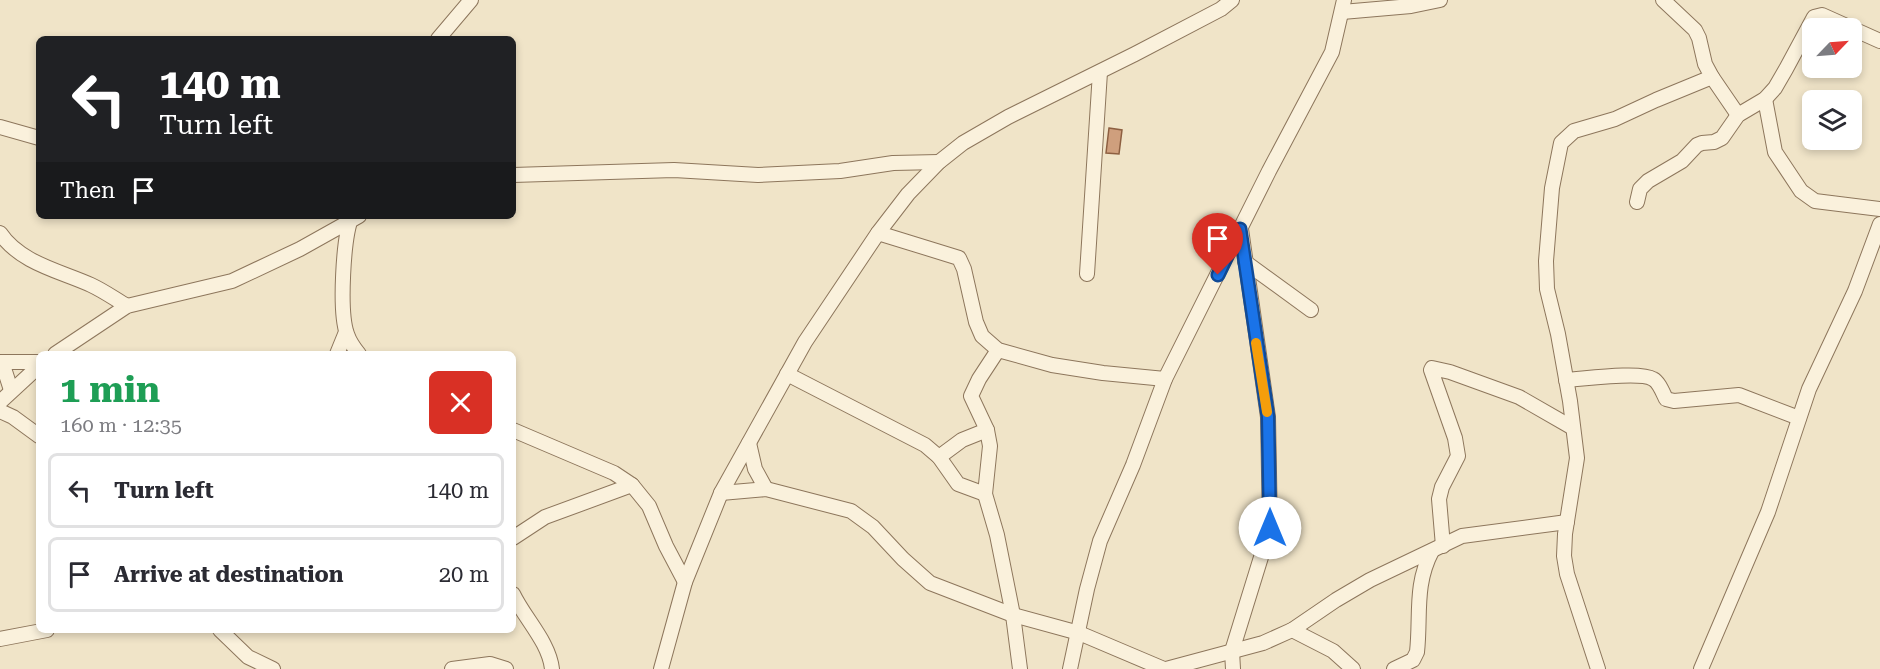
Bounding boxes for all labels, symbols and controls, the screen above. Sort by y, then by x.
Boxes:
north arrow [1802,18,1862,78]
map controls [1802,18,1862,150]
text: 140 m [159,59,281,108]
icon: left [60,60,138,138]
button: layers [1802,90,1862,150]
text: Turn left [159,109,273,141]
icon: arrive [127,174,160,207]
text: Then [60,178,115,203]
pin [1192,213,1243,275]
icon: arrive [1201,222,1234,255]
text: 1 min [60,369,160,411]
button: close [429,371,492,434]
text: 160 m · 12:35 [60,413,182,437]
icon: left [63,474,96,507]
text: Turn left [114,478,214,503]
text: 140 m [426,478,489,503]
position arrow [1238,496,1302,560]
icon: arrive [63,558,96,591]
text: Arrive at destination [114,562,343,587]
text: 20 m [439,562,489,587]

